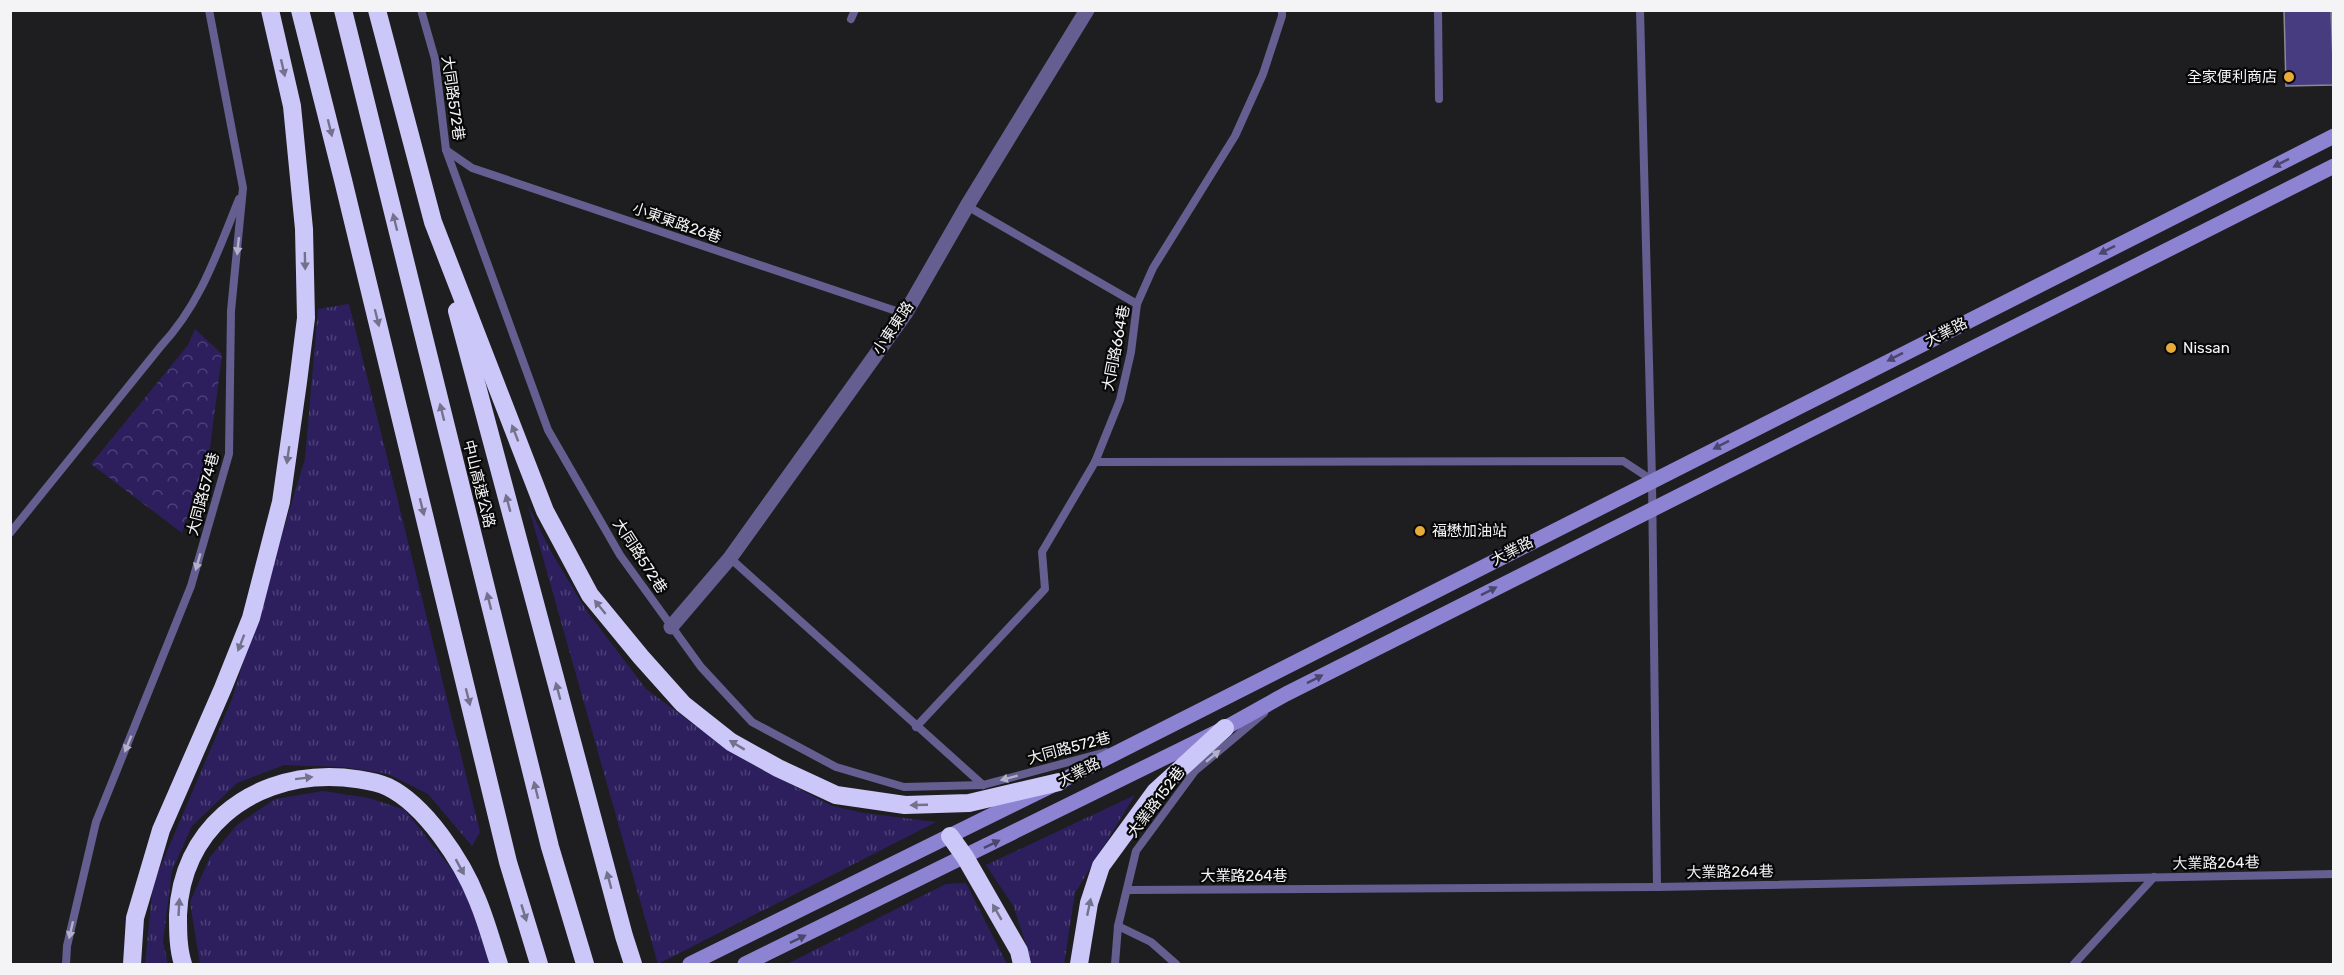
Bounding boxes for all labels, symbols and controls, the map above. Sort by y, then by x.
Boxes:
street label: 大同路572巷 [438,54,468,142]
one-way arrow [279,58,288,77]
place label: 全家便利商店 [2187,68,2277,86]
marker: 全家便利商店 [2282,70,2296,84]
one-way arrow [326,119,336,137]
one-way arrow [2273,158,2290,167]
street label: 小東東路26巷 [630,199,724,247]
one-way arrow [390,213,400,232]
one-way arrow [233,236,242,255]
one-way arrow [2098,245,2116,255]
one-way arrow [300,251,310,270]
street label: 小東東路 [869,298,917,358]
street label: 大同路664巷 [1099,303,1133,393]
one-way arrow [372,308,382,327]
street label: 大業路 [1922,314,1970,350]
place label: Nissan [2183,339,2230,357]
marker: Nissan [2164,341,2178,355]
one-way arrow [1887,352,1904,362]
one-way arrow [437,402,447,421]
one-way arrow [510,423,520,441]
street label: 中山高速公路 [459,438,499,530]
one-way arrow [1713,440,1730,450]
one-way arrow [283,445,292,464]
street label: 大同路574巷 [183,450,223,538]
one-way arrow [503,494,512,512]
one-way arrow [418,498,428,516]
street label: 大同路572巷 [609,515,671,597]
place label: 福懋加油站 [1432,522,1507,540]
marker: 福懋加油站 [1413,524,1427,538]
street label: 大業路 [1488,533,1536,569]
one-way arrow [193,553,202,571]
one-way arrow [1481,586,1498,596]
one-way arrow [483,592,493,610]
one-way arrow [594,599,607,615]
one-way arrow [235,635,245,653]
one-way arrow [1307,674,1324,684]
one-way arrow [553,682,563,701]
one-way arrow [464,687,474,706]
street label: 大同路572巷 [1025,728,1113,768]
one-way arrow [123,735,132,753]
one-way arrow [728,740,745,750]
one-way arrow [1205,750,1220,763]
street label: 大業路 [1055,754,1103,790]
street label: 大業路152巷 [1123,763,1189,841]
one-way arrow [295,774,314,783]
one-way arrow [1000,774,1018,783]
one-way arrow [530,781,540,800]
one-way arrow [909,800,928,809]
one-way arrow [983,839,1000,848]
street label: 大業路264巷 [2172,853,2260,873]
one-way arrow [455,859,465,876]
street label: 大業路264巷 [1686,862,1774,882]
street label: 大業路264巷 [1200,867,1288,885]
one-way arrow [603,871,613,889]
one-way arrow [174,897,183,916]
one-way arrow [1085,897,1094,916]
one-way arrow [992,903,1002,920]
one-way arrow [520,905,529,923]
one-way arrow [66,921,75,940]
one-way arrow [789,934,806,943]

